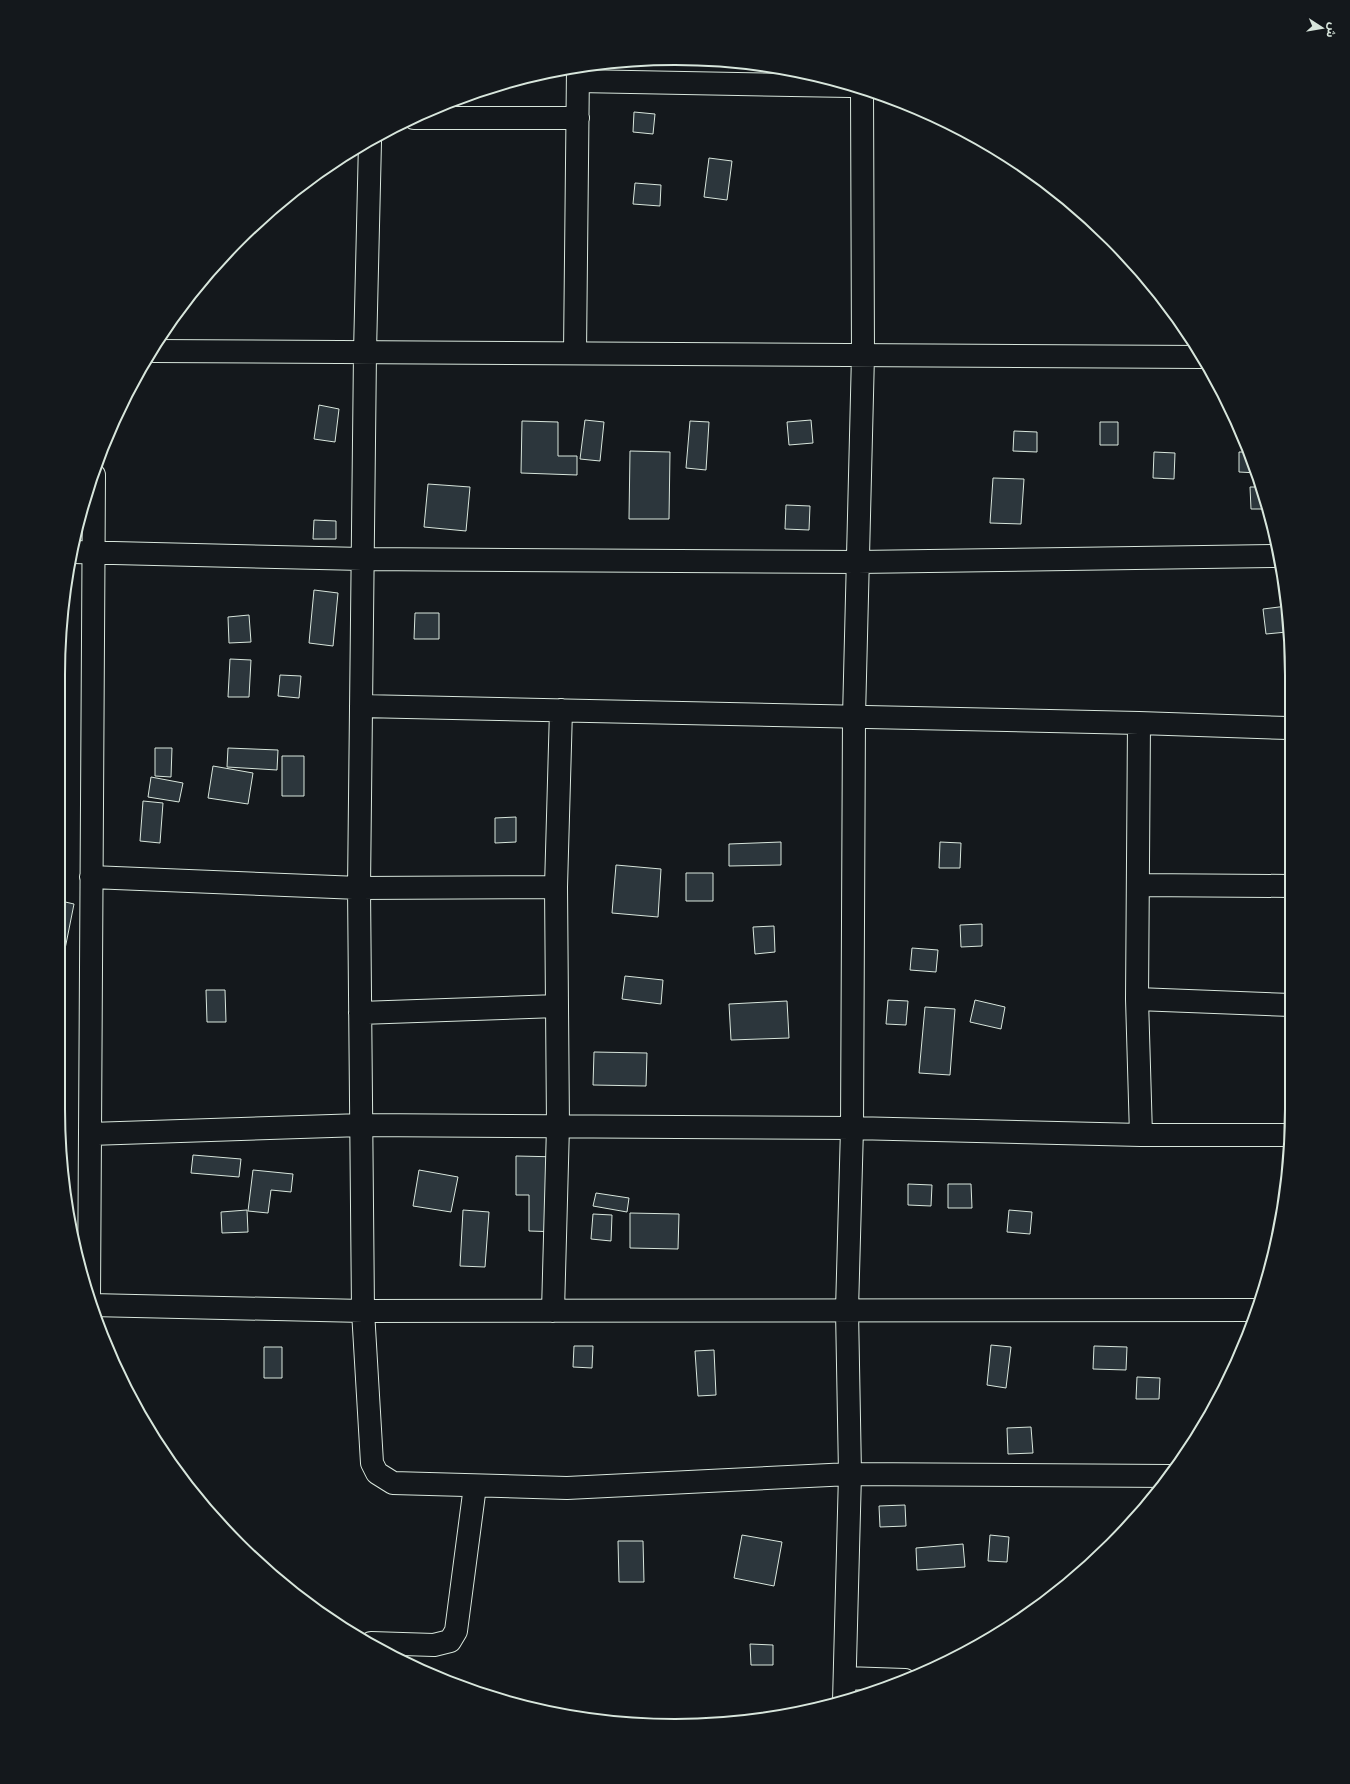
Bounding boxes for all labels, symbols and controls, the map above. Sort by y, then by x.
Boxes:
north arrow [1302,8,1342,48]
text: ش [1323,21,1341,39]

